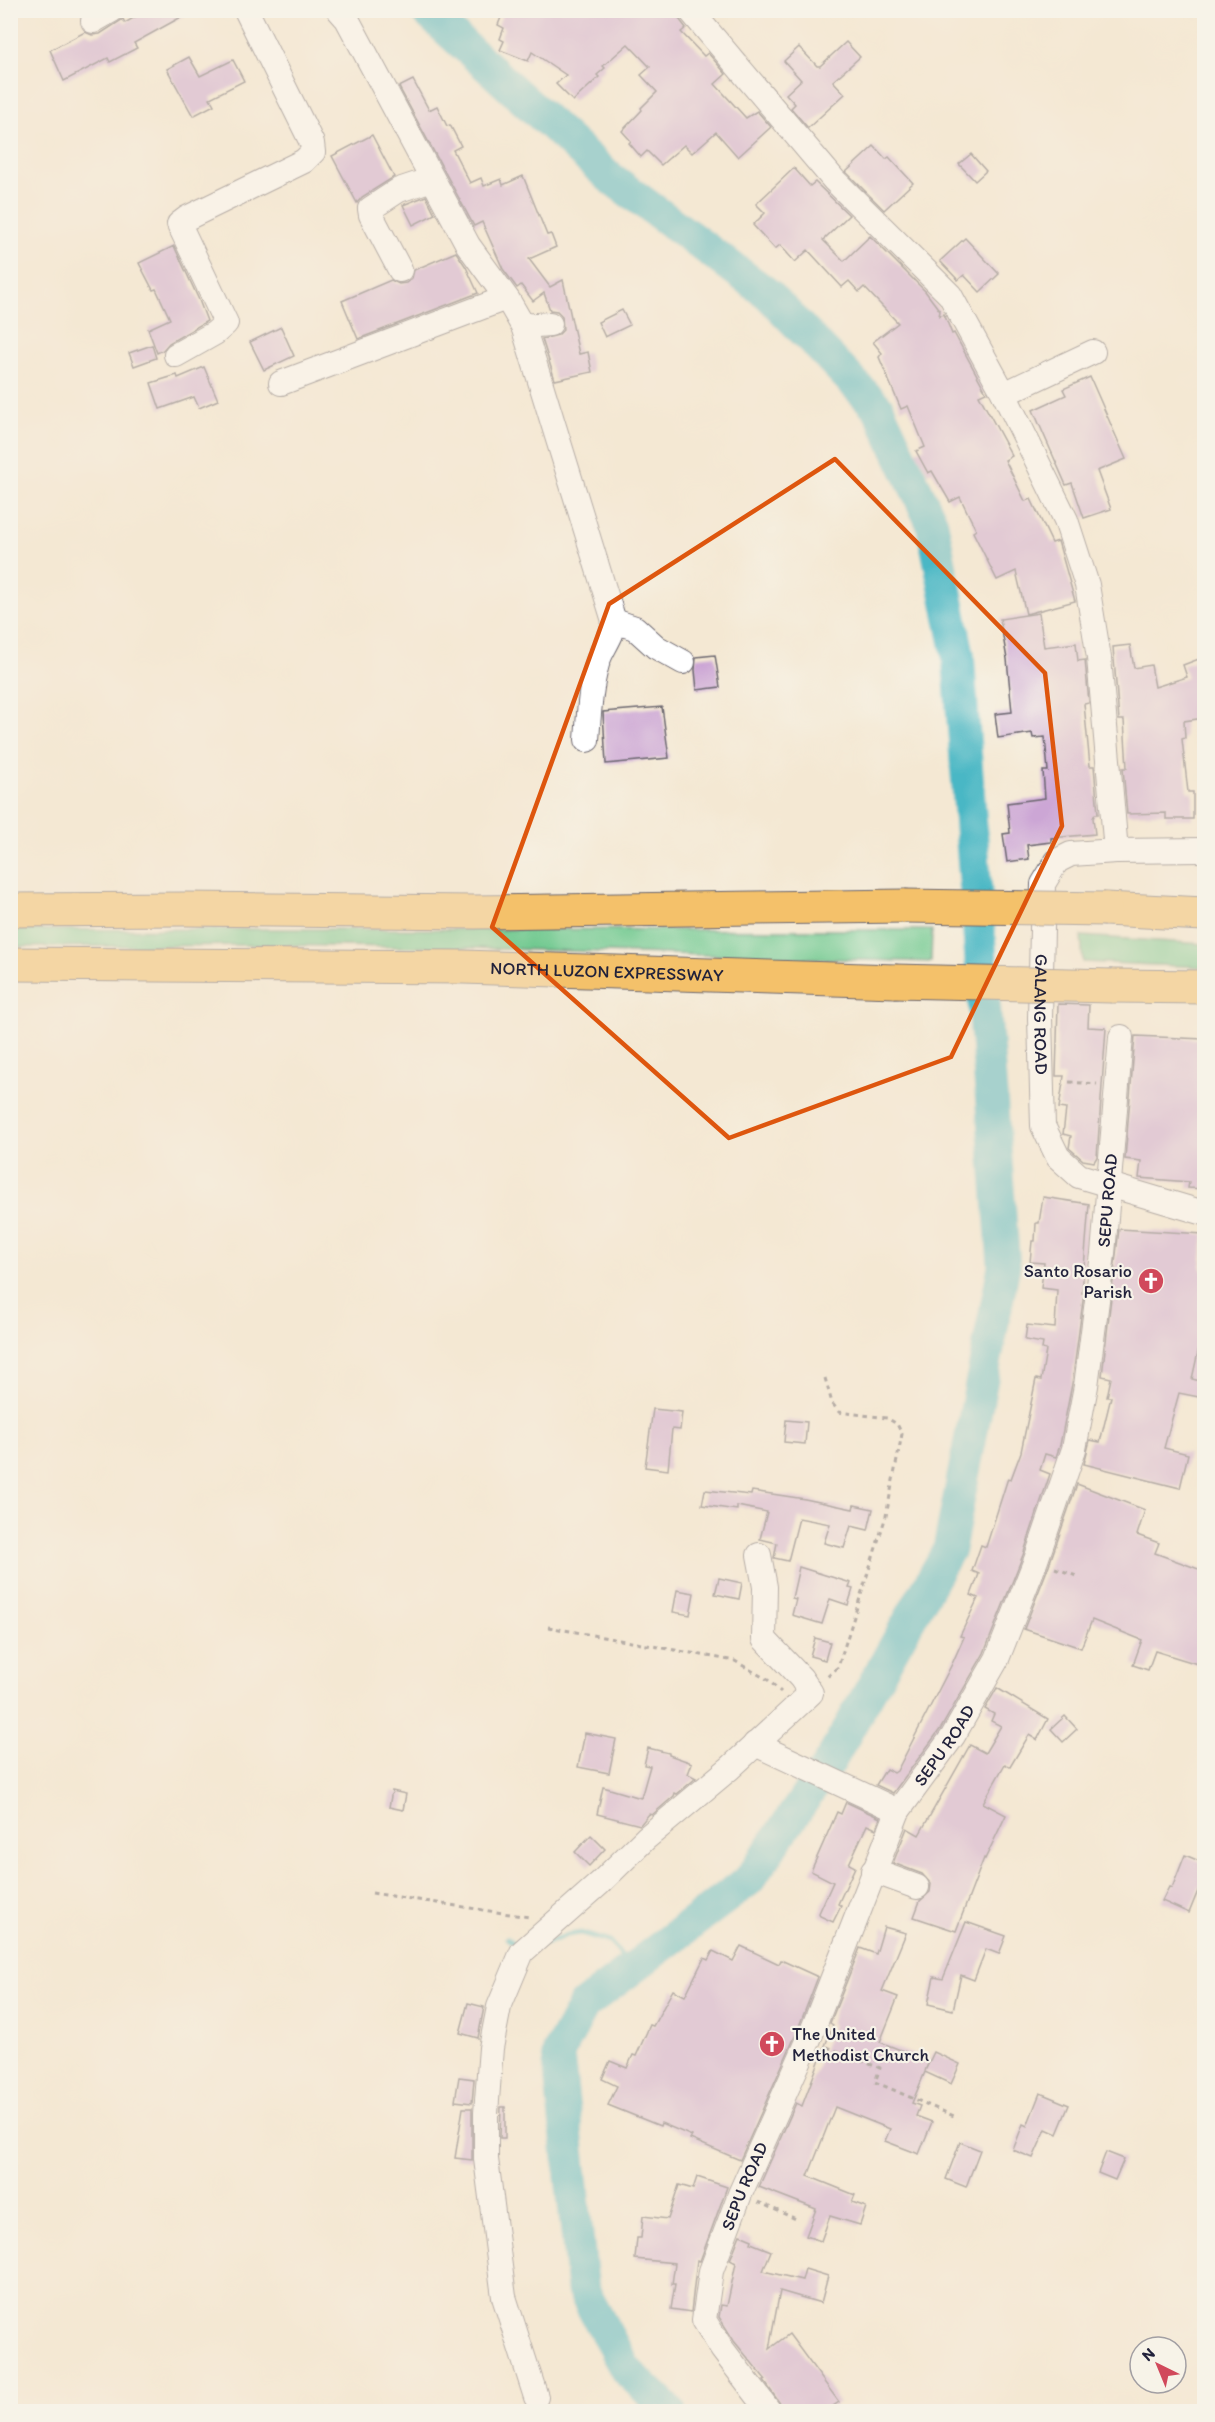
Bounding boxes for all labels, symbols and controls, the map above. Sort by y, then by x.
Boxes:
street label: GALANG ROAD [1029,954,1053,1075]
street label: NORTH LUZON EXPRESSWAY [490,957,725,986]
street label: SEPU ROAD [1093,1153,1122,1248]
place label: Santo Rosario Parish [1024,1260,1132,1303]
church icon: Santo Rosario Parish [1136,1266,1166,1296]
street label: SEPU ROAD [909,1701,980,1790]
place label: The United Methodist Church [792,2023,929,2066]
church icon: The United Methodist Church [757,2029,787,2059]
street label: SEPU ROAD [716,2138,773,2233]
north arrow [1128,2335,1188,2395]
text: N [1138,2344,1159,2365]

